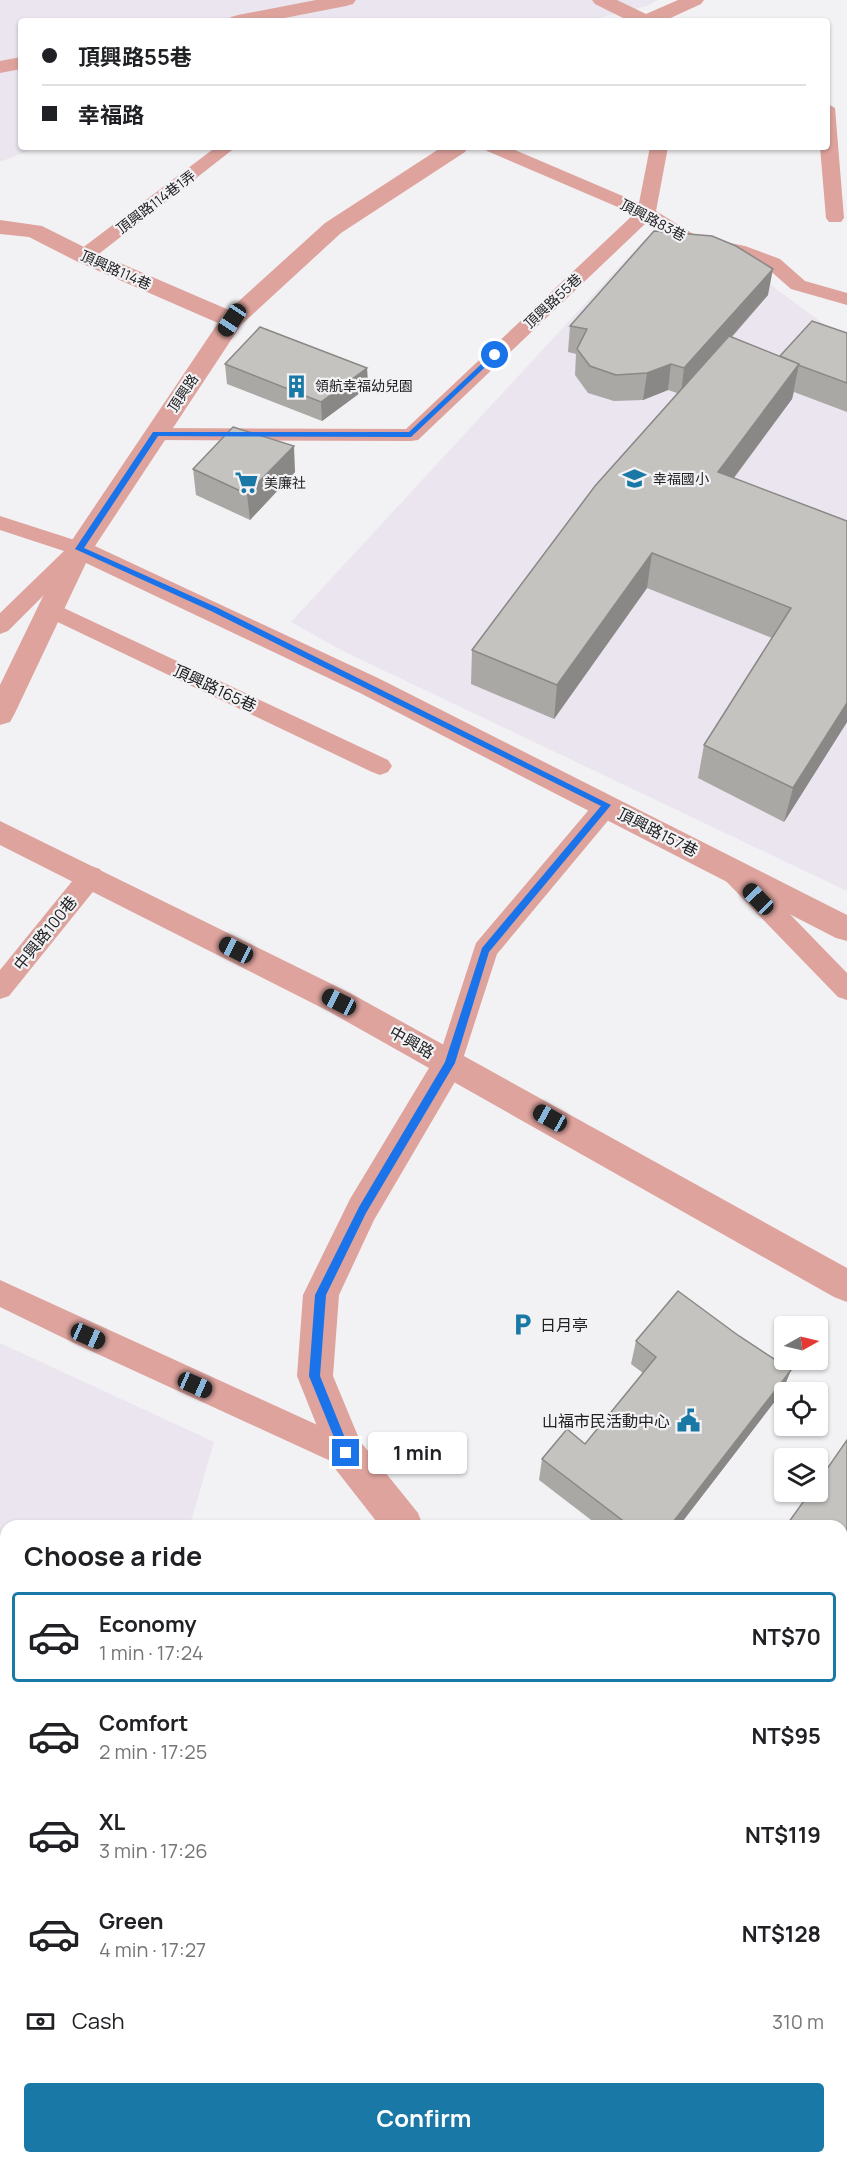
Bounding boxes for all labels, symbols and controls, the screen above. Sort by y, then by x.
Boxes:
text: 頂興路55巷 [78,42,192,72]
text: 幸福路 [78,100,144,130]
street label: 頂興路114巷1弄 [112,166,199,238]
street label: 頂興路83巷 [617,194,689,245]
street label: 頂興路114巷 [78,246,154,294]
street label: 頂興路55巷 [520,269,586,332]
car [214,300,250,340]
route start [481,341,508,368]
street label: 頂興路 [163,370,202,415]
building icon: 領航幸福幼兒園 [284,373,310,399]
place label: 領航幸福幼兒園 [315,376,413,395]
school or university icon: 幸福國小 [622,466,648,492]
place label: 幸福國小 [653,469,709,488]
supermarket icon: 美廉社 [233,470,259,496]
place label: 美廉社 [264,473,306,492]
street label: 頂興路165巷 [170,659,260,717]
street label: 頂興路157巷 [614,802,702,862]
car [739,880,777,918]
street label: 中興路100巷 [8,891,82,975]
car [216,934,256,966]
car [319,986,359,1018]
street label: 中興路 [386,1021,438,1063]
car [530,1101,570,1135]
parking icon: 日月亭 [509,1312,535,1338]
place label: 日月亭 [540,1314,588,1336]
north arrow [774,1316,828,1370]
map controls [774,1316,828,1502]
car [68,1320,108,1352]
car [175,1369,215,1401]
button: locate [774,1382,828,1436]
public building icon: 山福市民活動中心 [675,1408,701,1434]
place label: 山福市民活動中心 [542,1410,670,1432]
callout: 1 min [367,1432,466,1474]
route end [332,1439,359,1466]
text: 1 min [393,1439,442,1466]
button: layers [774,1448,828,1502]
text: Choose a ride [24,1537,202,1574]
text: Economy [99,1609,197,1639]
icon: car [27,1610,81,1664]
text: NT$70 [752,1622,821,1652]
text: 1 min · 17:24 [99,1639,203,1666]
text: Comfort [99,1708,188,1738]
icon: car [27,1709,81,1763]
text: NT$95 [751,1721,821,1751]
text: 2 min · 17:25 [99,1738,207,1765]
text: XL [99,1807,125,1837]
icon: car [27,1808,81,1862]
text: NT$119 [745,1820,821,1850]
text: 3 min · 17:26 [99,1837,208,1864]
text: Green [99,1906,164,1936]
icon: car [27,1907,81,1961]
text: NT$128 [742,1919,821,1949]
text: 4 min · 17:27 [99,1936,206,1963]
icon: cash [24,2005,57,2038]
text: Cash [72,2006,125,2036]
text: 310 m [772,2008,824,2035]
button: Confirm [24,2083,824,2152]

